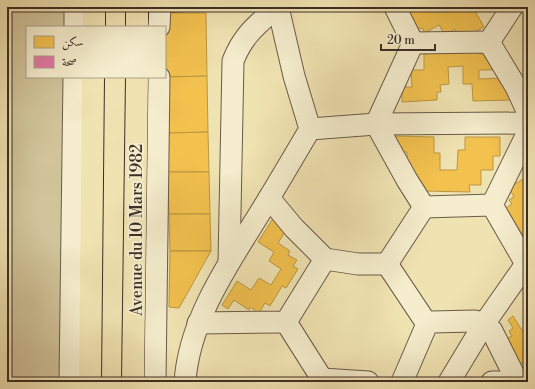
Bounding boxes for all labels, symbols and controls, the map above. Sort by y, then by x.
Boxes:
legend [26,26,166,78]
scale bar [381,26,435,52]
text: 20 m [387,33,415,48]
text: سكن [62,35,83,51]
text: صحة [62,55,77,70]
street label: Avenue du 10 Mars 1982 [127,144,147,317]

